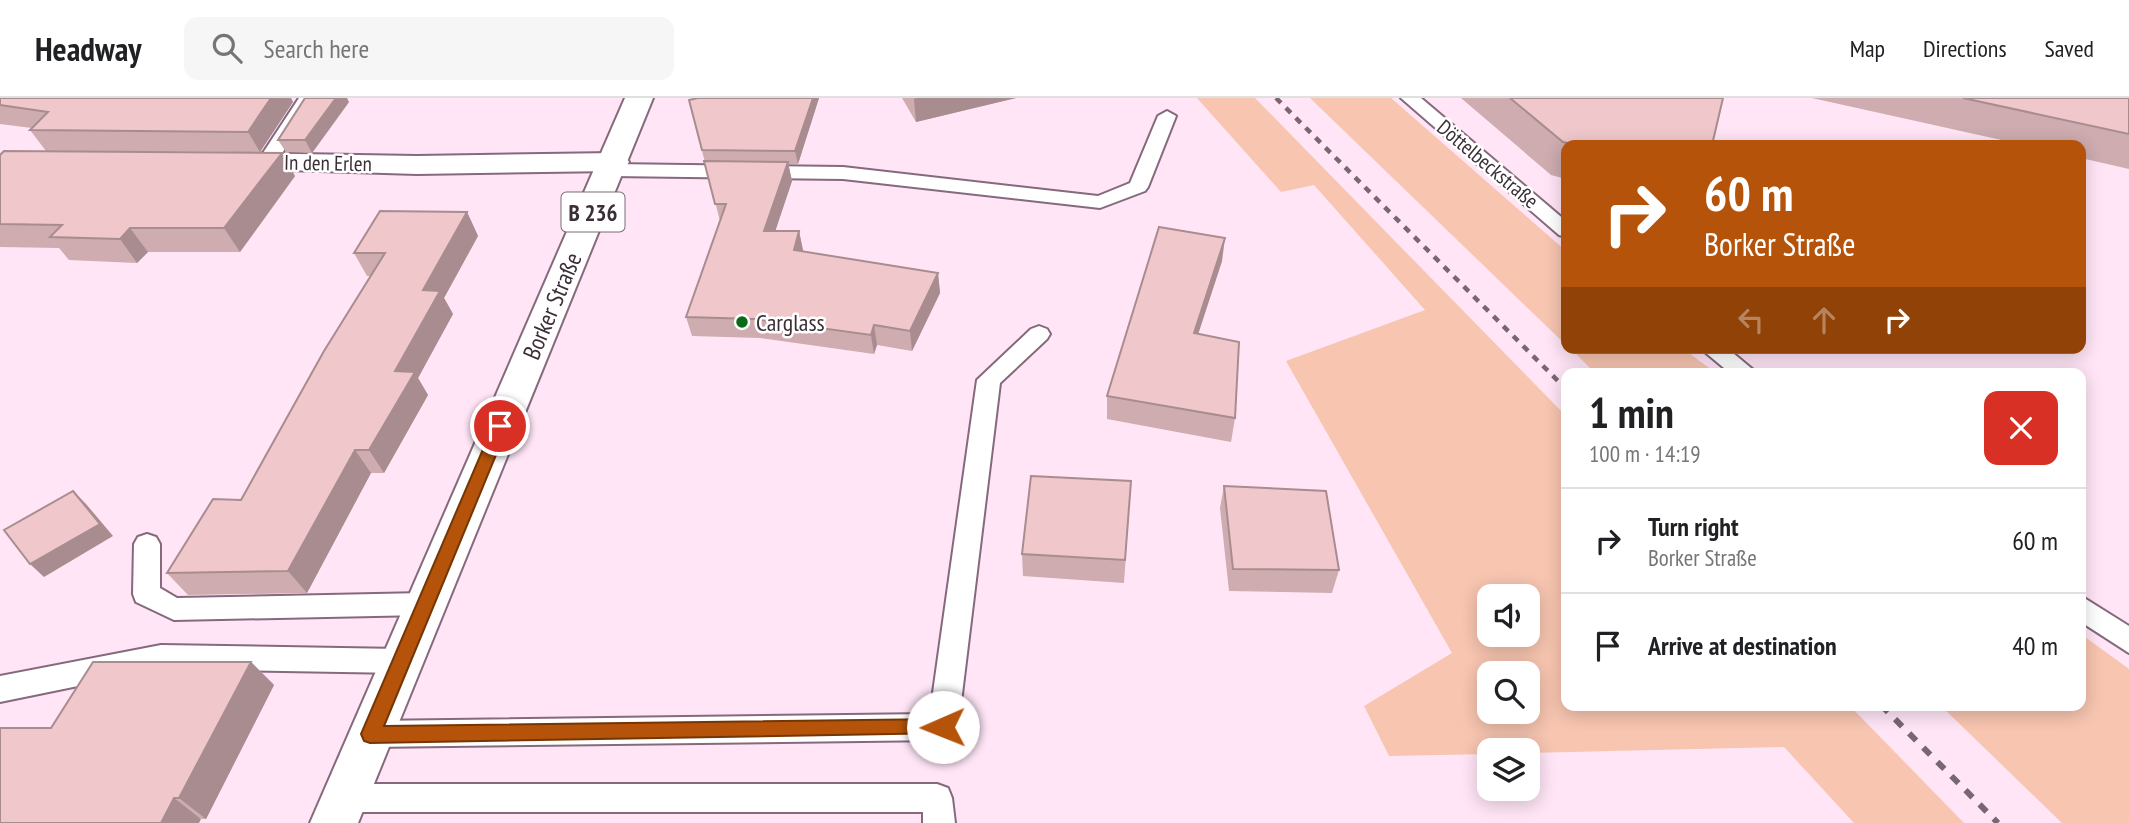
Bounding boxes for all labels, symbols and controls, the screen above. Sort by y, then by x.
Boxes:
search box [184,17,674,80]
text: Headway [35,27,142,70]
icon: search [208,29,246,67]
text: Search here [264,32,369,65]
text: Map [1850,33,1885,64]
text: Directions [1923,33,2007,64]
text: Saved [2045,33,2094,64]
street label: Döttelbeckstraße [1432,114,1544,214]
street label: In den Erlen [284,149,372,177]
text: 60 m [1704,161,1793,225]
icon: right [1589,168,1680,259]
road number: B 236 [562,192,624,232]
text: Borker Straße [1704,223,1855,265]
street label: Borker Straße [516,248,588,364]
icon: left [1732,301,1770,339]
icon: ahead [1805,301,1843,339]
icon: right [1878,301,1916,339]
place label: Carglass [756,307,825,338]
marker: Carglass [734,314,750,330]
text: 1 min [1589,385,1674,440]
button: close [1984,391,2058,465]
pin [470,396,530,456]
icon: arrive [481,407,519,445]
text: 100 m · 14:19 [1589,439,1701,468]
text: Turn right [1648,510,1739,543]
icon: right [1589,522,1627,560]
text: 60 m [2012,524,2058,557]
text: Borker Straße [1648,543,1757,572]
map controls [1477,584,1540,801]
button: sound [1477,584,1540,647]
icon: arrive [1589,627,1627,665]
text: Arrive at destination [1648,629,1837,662]
text: 40 m [2012,629,2058,662]
button: search [1477,661,1540,724]
position arrow [906,690,980,764]
button: layers [1477,738,1540,801]

